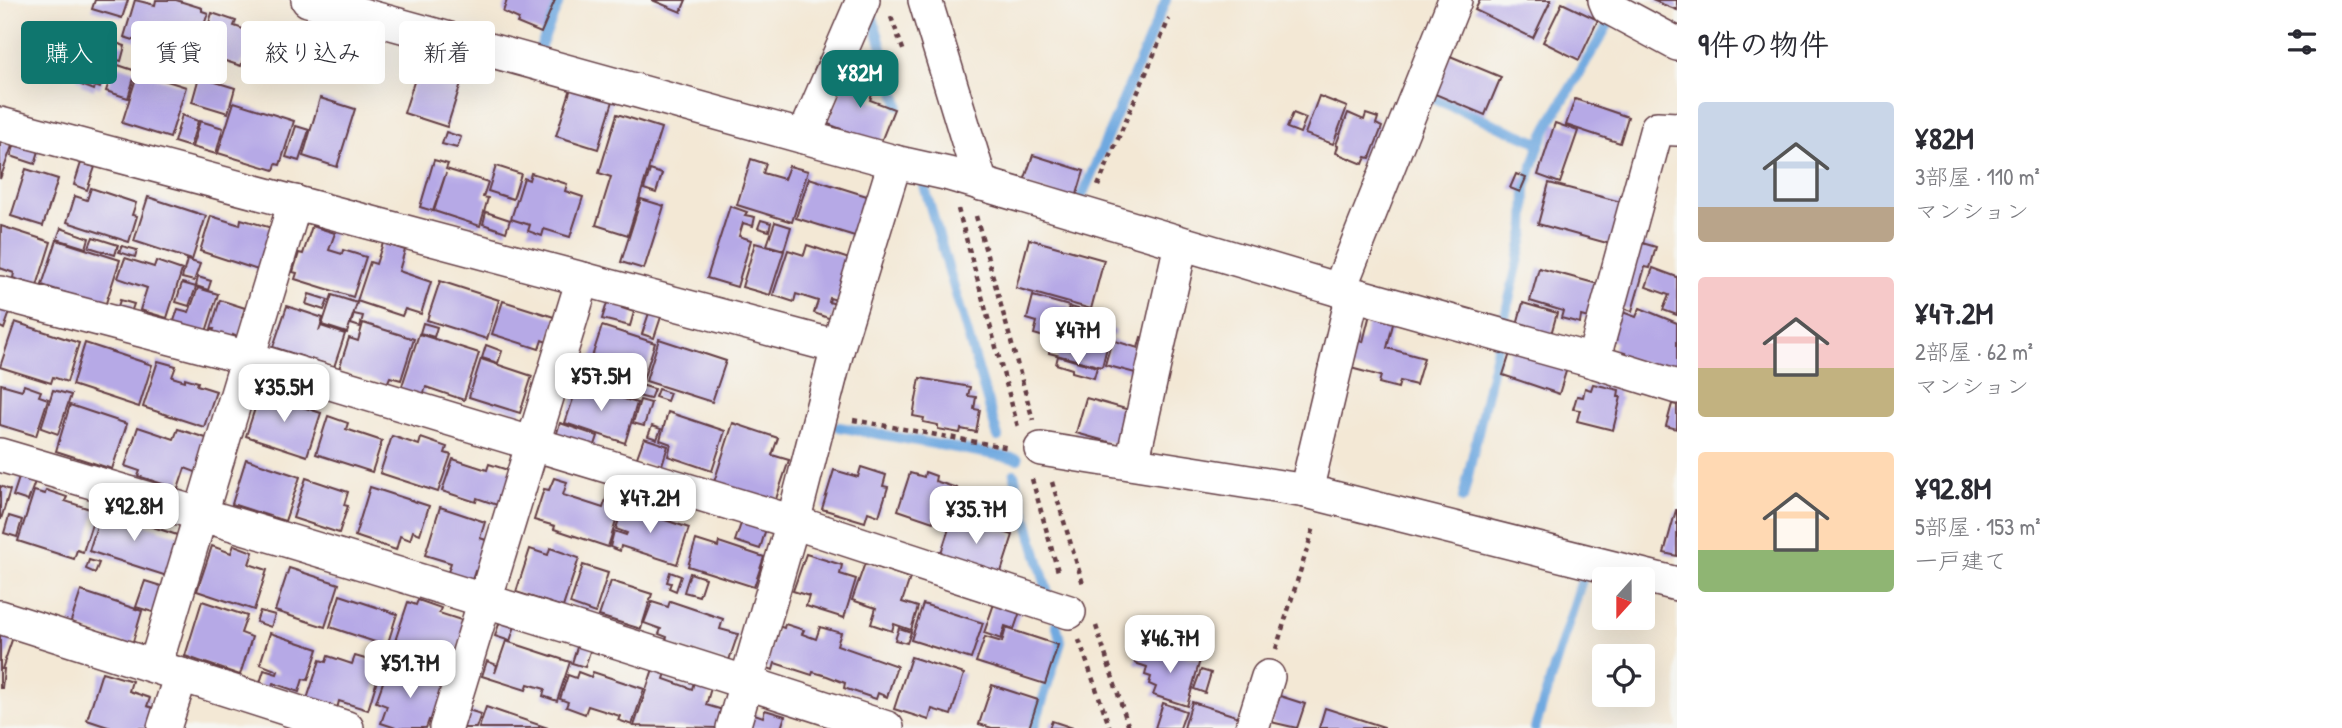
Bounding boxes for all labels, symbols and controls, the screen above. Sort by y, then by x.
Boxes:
chip: 購入 [21,21,117,84]
chip: 賃貸 [131,21,227,84]
chip: 絞り込み [241,21,385,84]
chip: 新着 [399,21,495,84]
icon: filters [2283,23,2321,61]
text: 9件の物件 [1698,24,1829,64]
pin: ¥82M [819,50,901,110]
text: ¥82M [837,57,883,88]
text: ¥82M [1915,118,1974,158]
icon: home [1754,130,1838,214]
text: 3部屋 · 110 m² [1915,161,2040,192]
text: マンション [1915,195,2029,226]
text: ¥47.2M [1915,293,1993,333]
icon: home [1754,305,1838,389]
pin: ¥47M [1037,308,1119,367]
text: ¥47M [1056,314,1100,345]
text: 2部屋 · 62 m² [1915,336,2033,367]
pin: ¥57.5M [544,354,658,413]
text: ¥57.5M [571,360,631,391]
pin: ¥35.5M [227,364,341,424]
text: マンション [1915,370,2029,401]
text: ¥35.5M [254,371,314,402]
text: ¥92.8M [1915,468,1991,508]
pin: ¥47.2M [593,476,707,535]
icon: home [1754,480,1838,564]
text: ¥47.2M [620,482,680,513]
pin: ¥92.8M [77,484,191,543]
pin: ¥35.7M [919,486,1033,546]
text: ¥92.8M [105,490,163,521]
text: ¥35.7M [946,493,1006,524]
text: 5部屋 · 153 m² [1915,511,2041,542]
text: 一戸建て [1915,545,2007,576]
north arrow [1592,567,1656,630]
map controls [1592,567,1655,707]
pin: ¥46.7M [1113,616,1227,675]
text: ¥46.7M [1141,622,1199,653]
pin: ¥51.7M [353,640,467,700]
button: locate [1592,644,1655,707]
text: ¥51.7M [381,647,439,678]

